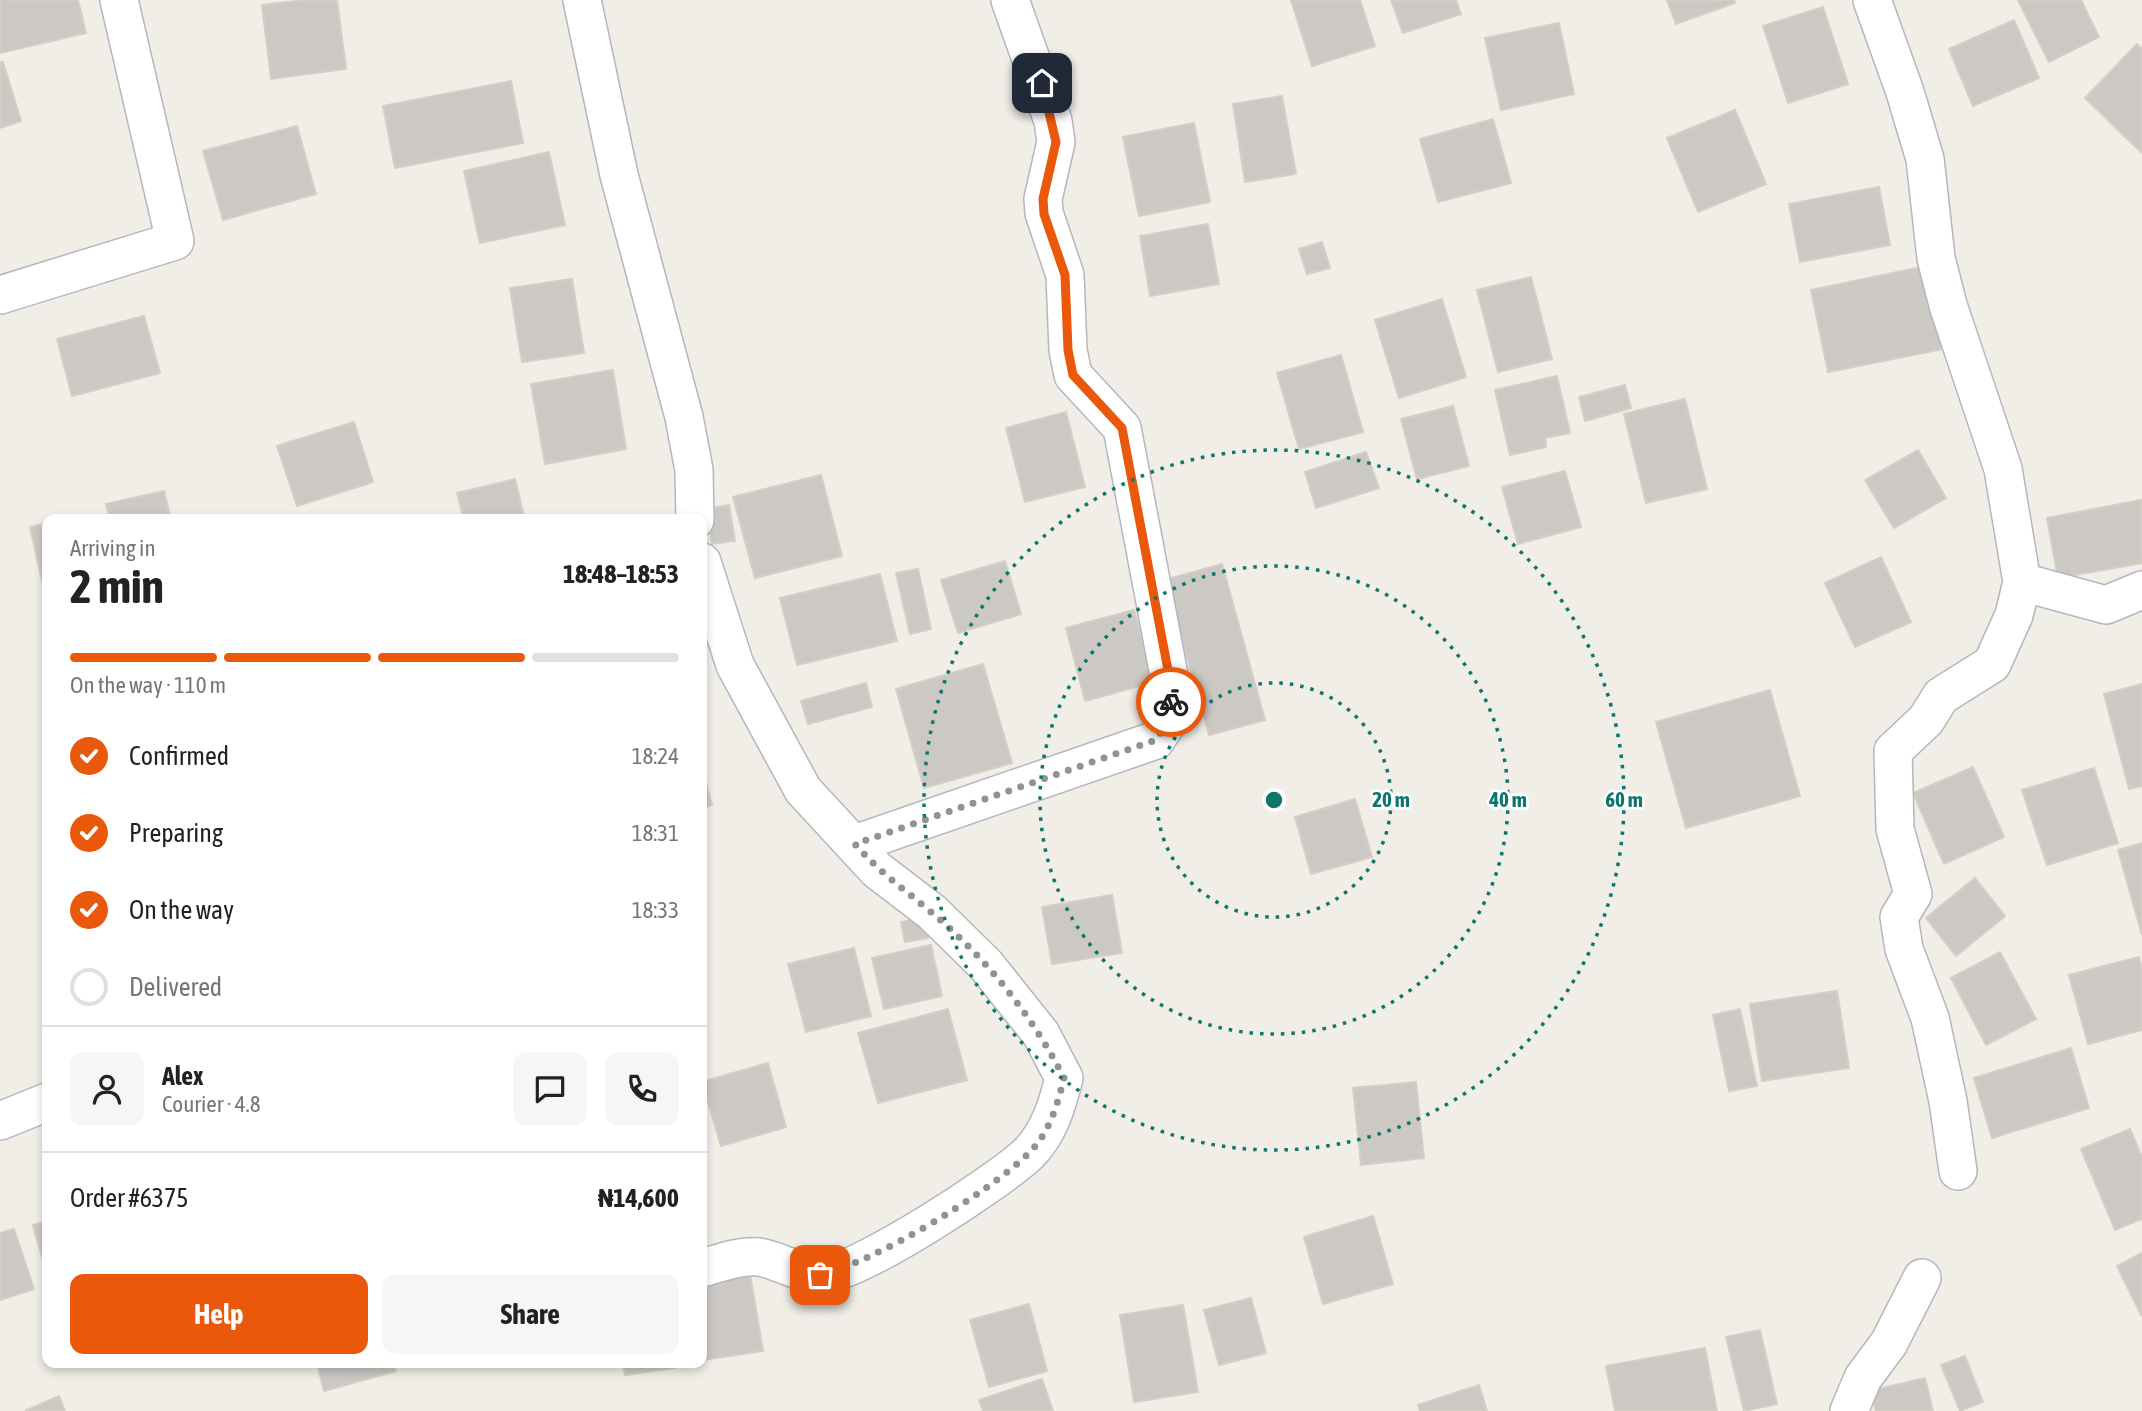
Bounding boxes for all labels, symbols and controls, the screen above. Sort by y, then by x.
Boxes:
pin [1012,53,1072,113]
icon: home [1023,64,1061,102]
text: Arriving in [70,535,156,561]
text: 18:48–18:53 [563,559,679,589]
text: 2 min [70,560,164,613]
courier [1136,667,1206,737]
text: On the way · 110 m [70,672,226,698]
icon: bike [1152,683,1190,721]
icon: check [70,737,108,775]
text: Confirmed [129,741,229,771]
text: 18:24 [632,743,679,769]
text: 20 m [1372,787,1410,811]
text: 40 m [1488,787,1527,811]
text: 60 m [1605,787,1643,811]
centre of rings [1262,788,1286,812]
icon: check [70,814,108,852]
text: Preparing [129,818,223,848]
text: 18:31 [632,820,679,846]
icon: check [70,891,108,929]
text: On the way [129,895,234,925]
text: 18:33 [632,897,679,923]
text: Delivered [129,972,222,1002]
button: person [70,1052,144,1126]
button: chat [513,1052,587,1126]
button: phone [605,1052,679,1126]
text: Alex [162,1061,203,1091]
text: Courier · 4.8 [162,1091,261,1117]
text: Order #6375 [70,1183,189,1213]
text: ₦14,600 [598,1183,679,1213]
pin [790,1245,850,1305]
icon: bag [801,1256,839,1294]
button: Help [70,1274,368,1354]
button: Share [382,1274,679,1354]

